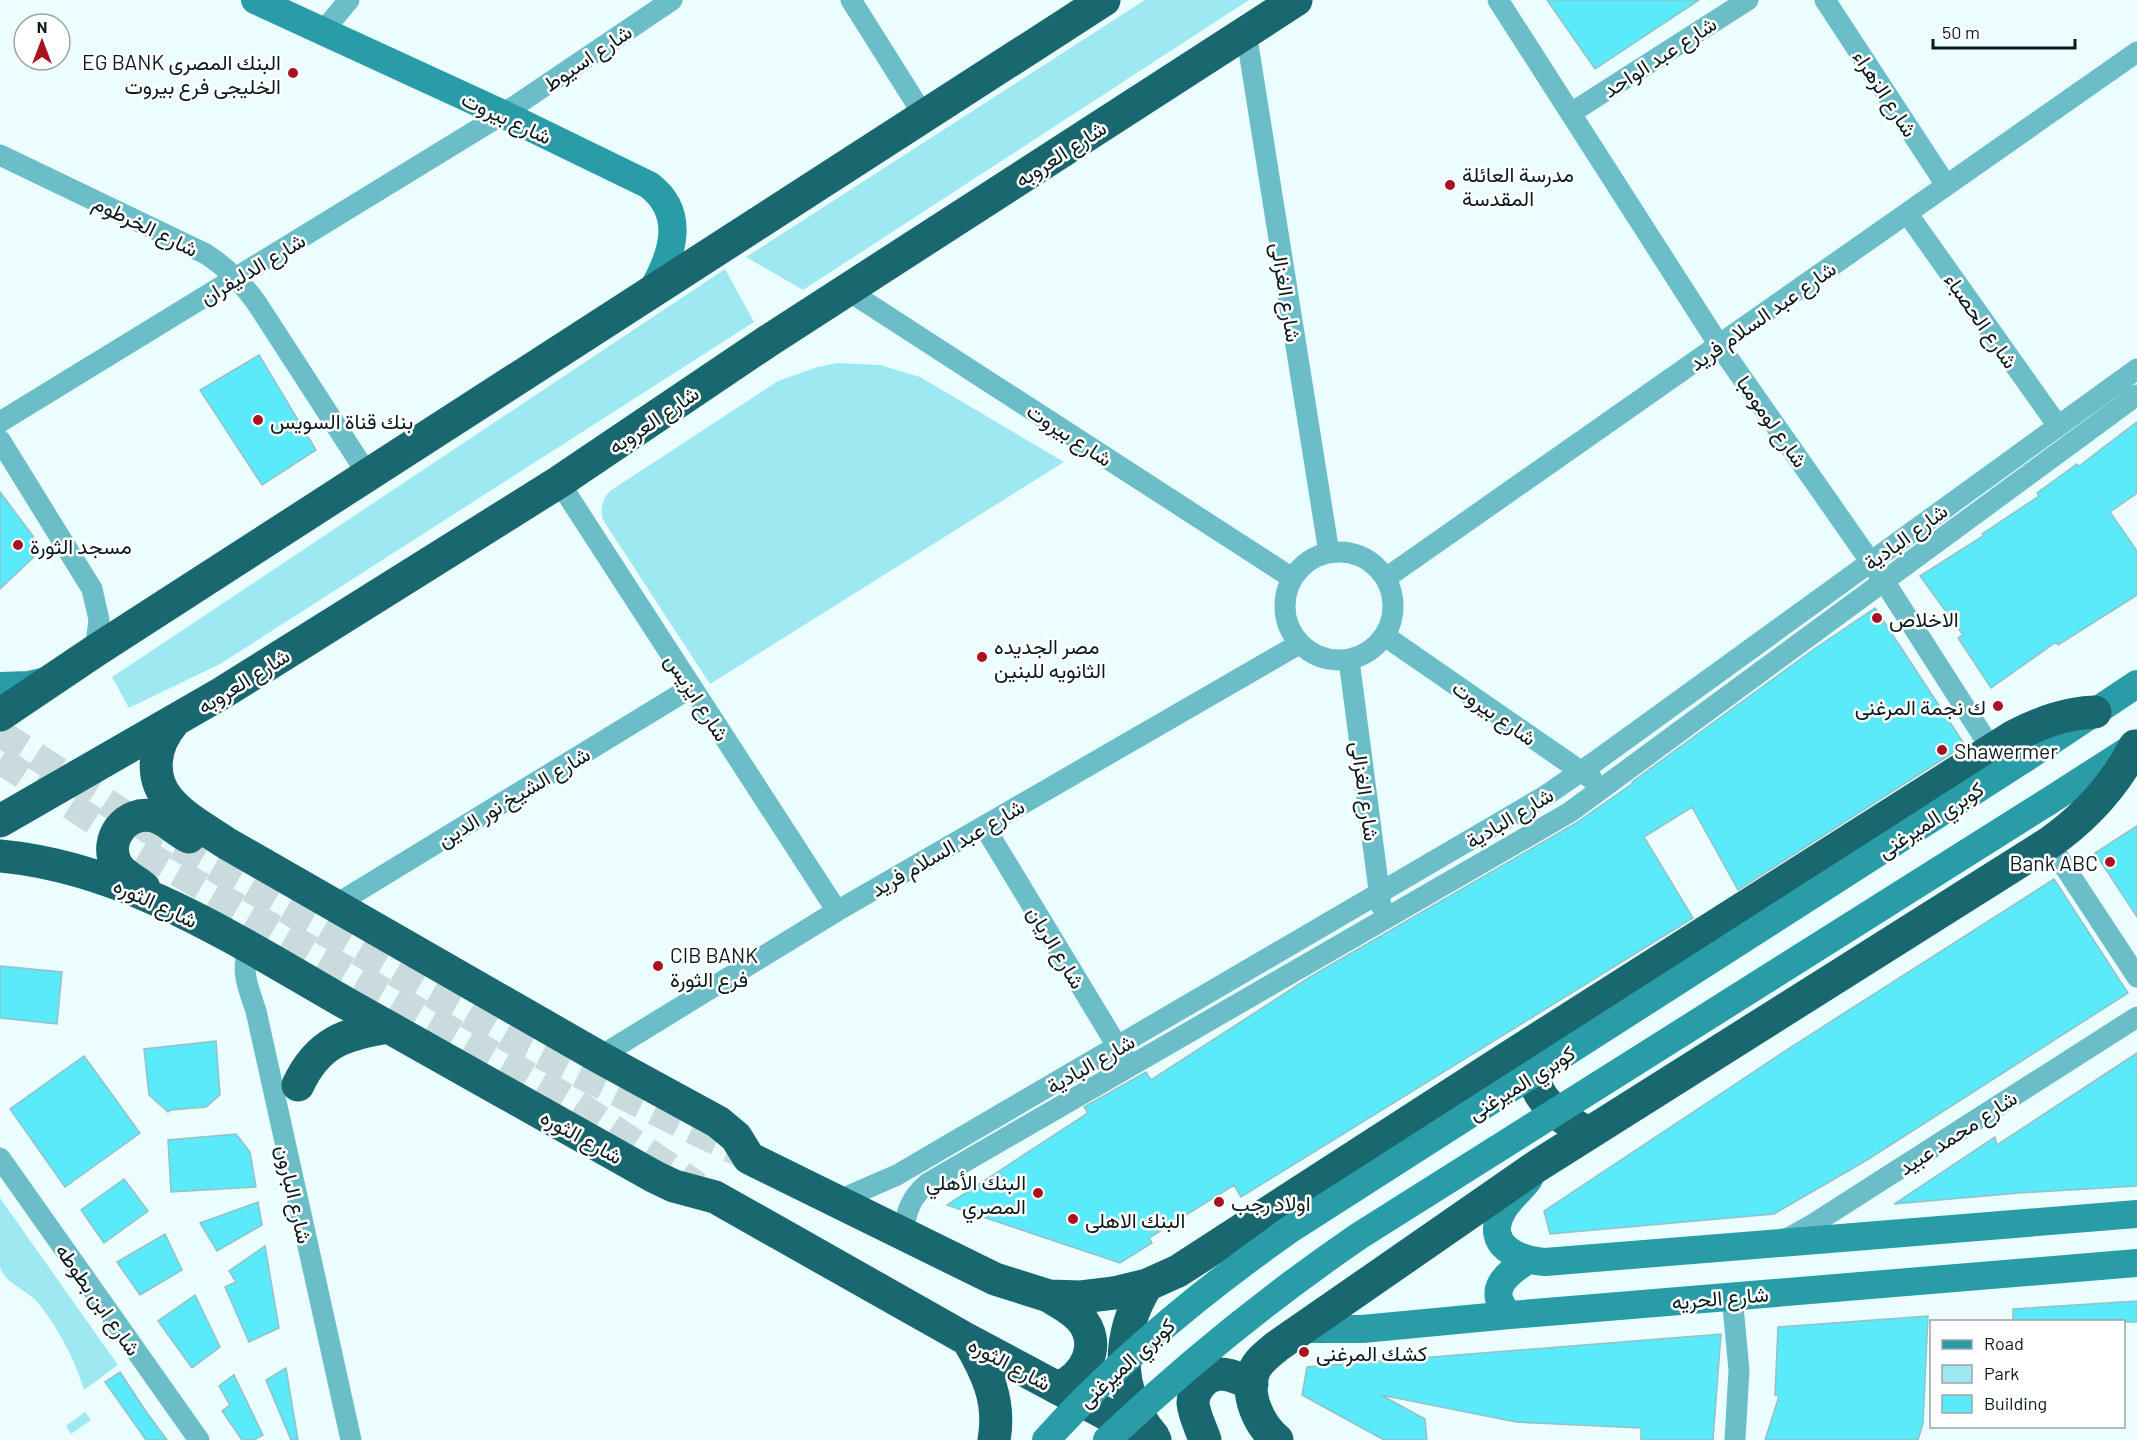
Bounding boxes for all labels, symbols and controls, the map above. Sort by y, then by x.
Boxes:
street label: شارع عبد الواحد [1598,10,1722,105]
north arrow [12,12,72,72]
scale bar [1933,12,2076,50]
text: N [37,17,47,36]
street label: شارع اسيوط [538,18,638,98]
text: 50 m [1942,21,1980,43]
street label: شارع الزهراء [1846,45,1923,143]
place label: EG BANK البنك المصرى الخليجى فرع بيروت [82,49,281,101]
marker: EG BANK البنك المصرى الخليجى فرع بيروت [286,66,300,80]
street label: شارع بيروت [457,85,556,151]
street label: شارع العروبه [1010,114,1112,194]
place label: مدرسة العائلة المقدسة [1462,161,1574,210]
marker: مدرسة العائلة المقدسة [1443,178,1457,192]
street label: شارع الخرطوم [88,189,203,264]
street label: شارع الدليفران [195,227,311,312]
street label: شارع الغزالى [1264,240,1307,344]
street label: شارع عبد السلام فريد [1684,255,1842,377]
street label: شارع الحصباء [1937,267,2024,374]
street label: شارع لومومبا [1730,370,1814,473]
street label: شارع العروبه [603,380,705,461]
street label: شارع بيروت [1021,397,1117,473]
place label: بنك قناة السويس [270,408,413,435]
marker: بنك قناة السويس [251,413,265,427]
street label: شارع البادية [1858,497,1954,577]
place label: مسجد الثورة [30,533,132,560]
marker: مسجد الثورة [11,538,25,552]
place label: الاخلاص [1889,606,1959,632]
marker: الاخلاص [1870,611,1884,625]
place label: مصر الجديده الثانويه للبنين [994,633,1106,684]
street label: شارع العروبه [192,642,295,721]
street label: شارع ايزيس [658,649,735,747]
marker: مصر الجديده الثانويه للبنين [975,650,989,664]
street label: شارع بيروت [1447,674,1542,752]
place label: ك نجمة المرغنى [1855,694,1986,721]
marker: ك نجمة المرغنى [1991,699,2005,713]
place label: Shawermer [1954,738,2058,763]
street label: شارع الغزالى [1344,739,1385,843]
street label: شارع الشيخ نور الدين [432,741,595,854]
marker: Shawermer [1935,743,1949,757]
street label: كوبري الميرغنى [1872,775,1991,868]
street label: شارع البادية [1461,781,1559,855]
street label: شارع عبد السلام فريد [866,793,1030,904]
place label: Bank ABC [2010,850,2098,875]
marker: Bank ABC [2103,855,2117,869]
street label: شارع الثوره [109,872,202,935]
street label: شارع الريان [1020,901,1091,994]
place label: CIB BANK فرع الثورة [670,942,758,994]
marker: CIB BANK فرع الثورة [651,959,665,973]
street label: شارع البادية [1041,1028,1140,1101]
street label: كوبري الميرغنى [1463,1039,1582,1130]
street label: شارع محمد عبيد [1893,1084,2023,1182]
street label: شارع الثوره [535,1103,627,1171]
street label: شارع البارون [269,1142,318,1246]
place label: البنك الأهلي المصري [926,1169,1026,1224]
marker: البنك الأهلي المصري [1031,1186,1045,1200]
place label: اولاد رجب [1231,1190,1311,1217]
marker: اولاد رجب [1212,1195,1226,1209]
place label: البنك الاهلى [1085,1207,1185,1233]
marker: البنك الاهلى [1066,1212,1080,1226]
street label: شارع ابن بطوطه [49,1238,147,1362]
street label: شارع الحريه [1670,1280,1770,1317]
street label: كوبري الميرغنى [1073,1312,1183,1416]
legend [1930,1320,2125,1428]
street label: شارع الثوره [963,1331,1055,1398]
text: Road [1984,1332,2024,1354]
place label: كشك المرغنى [1316,1340,1427,1367]
marker: كشك المرغنى [1297,1345,1311,1359]
text: Park [1984,1362,2019,1384]
text: Building [1984,1392,2047,1414]

